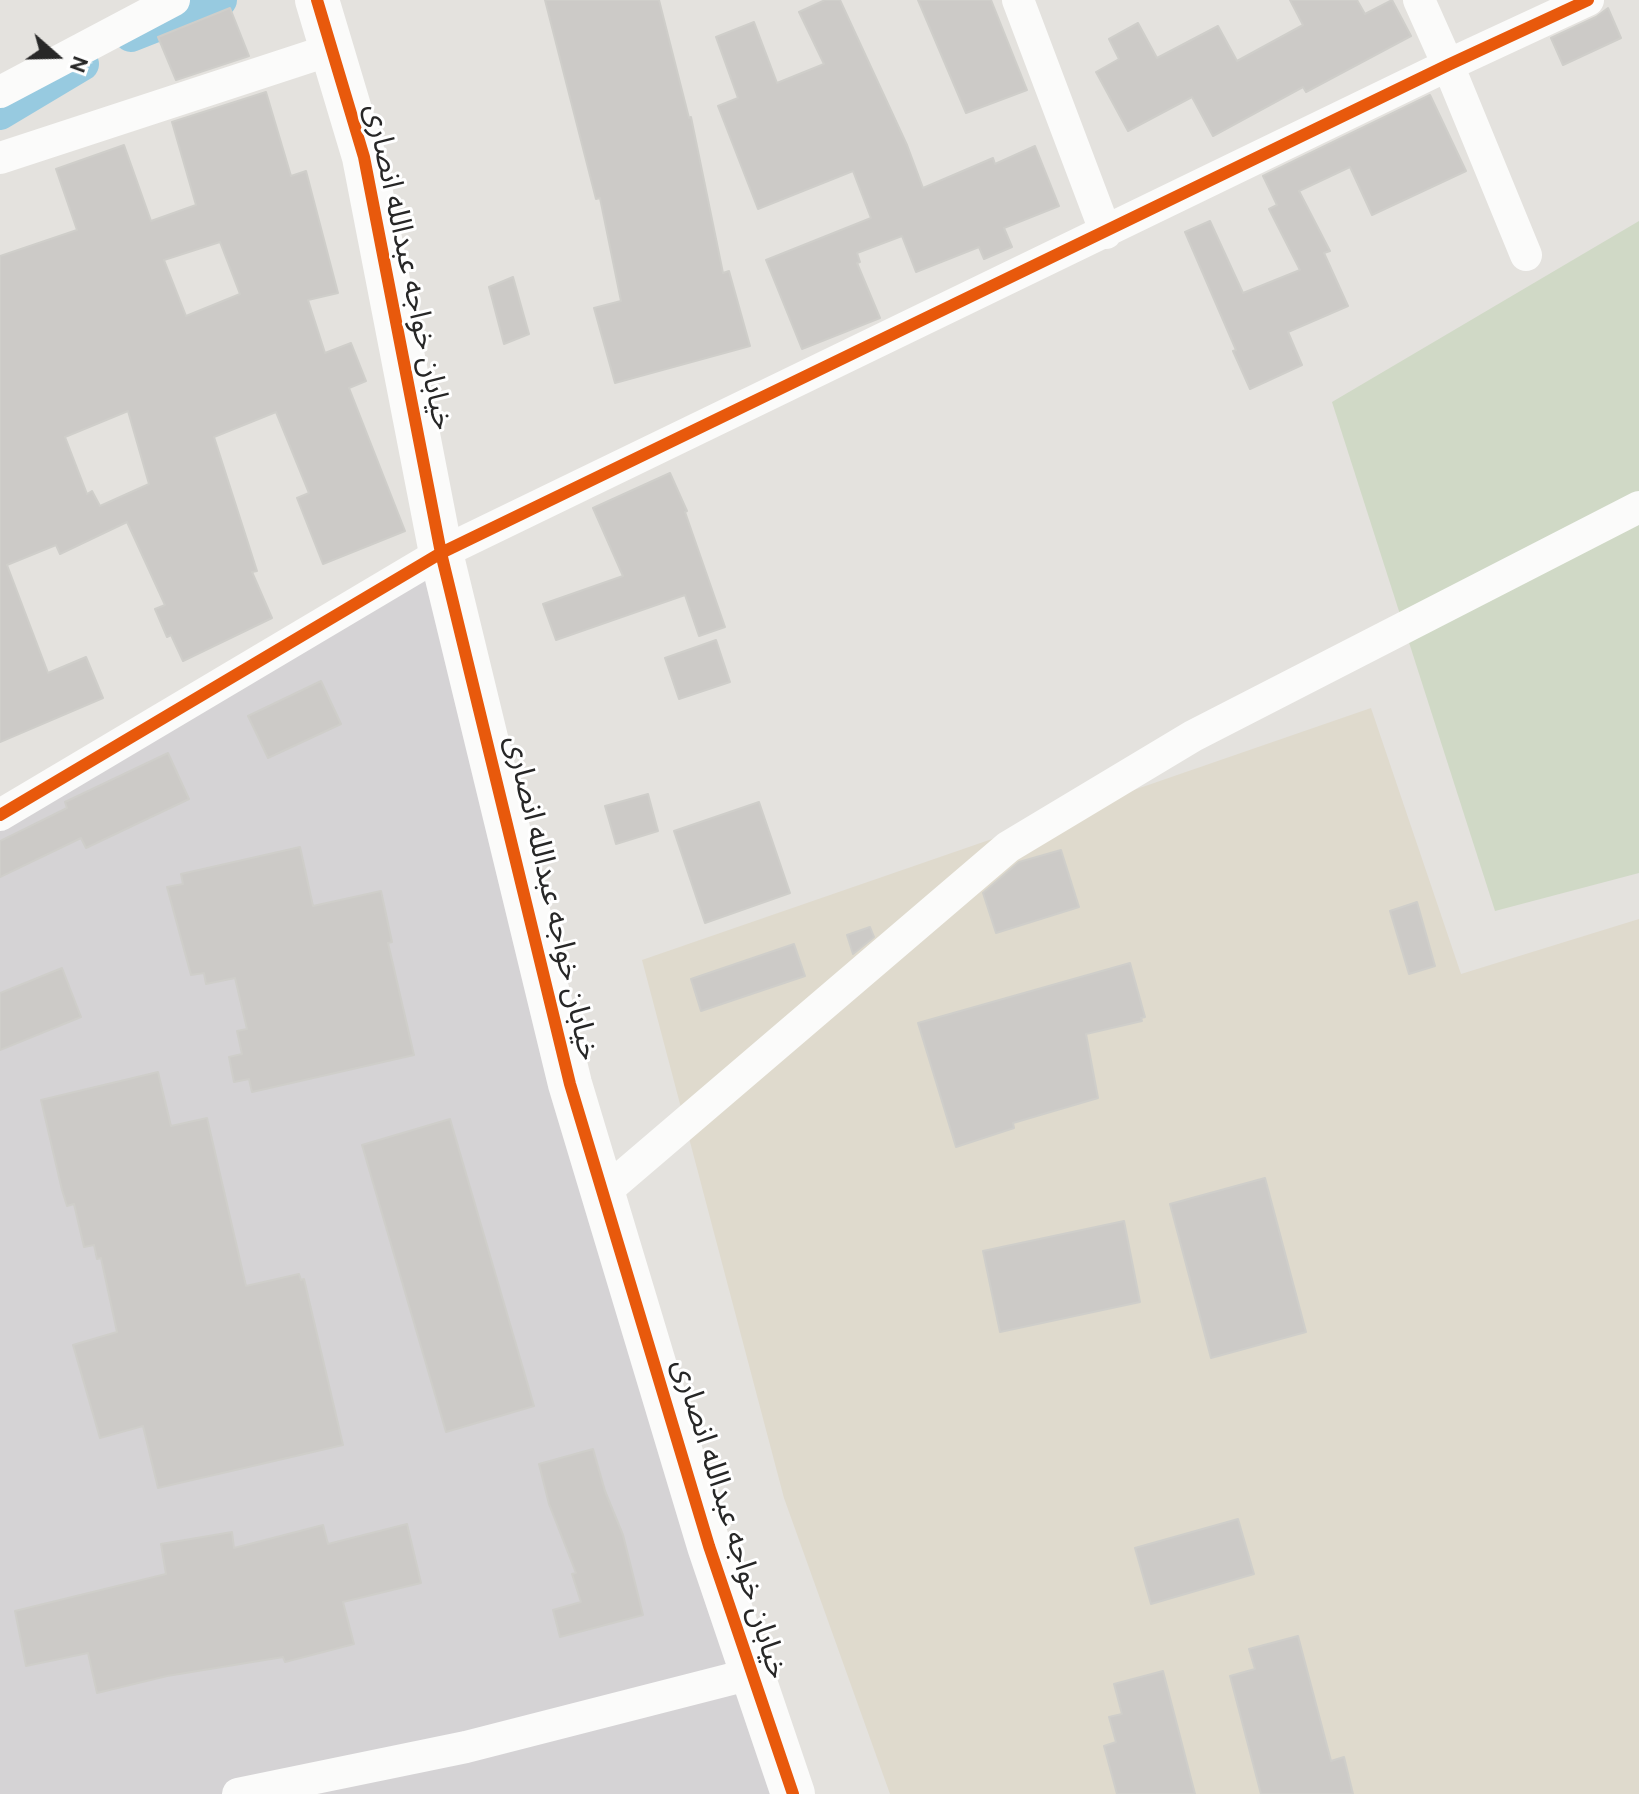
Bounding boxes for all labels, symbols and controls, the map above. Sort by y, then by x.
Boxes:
north arrow [16,16,96,96]
text: N [64,52,94,76]
street label: خیابان خواجه عبدالله انصاری [357,101,461,433]
street label: خیابان خواجه عبدالله انصاری [497,732,607,1064]
street label: خیابان خواجه عبدالله انصاری [664,1355,796,1683]

